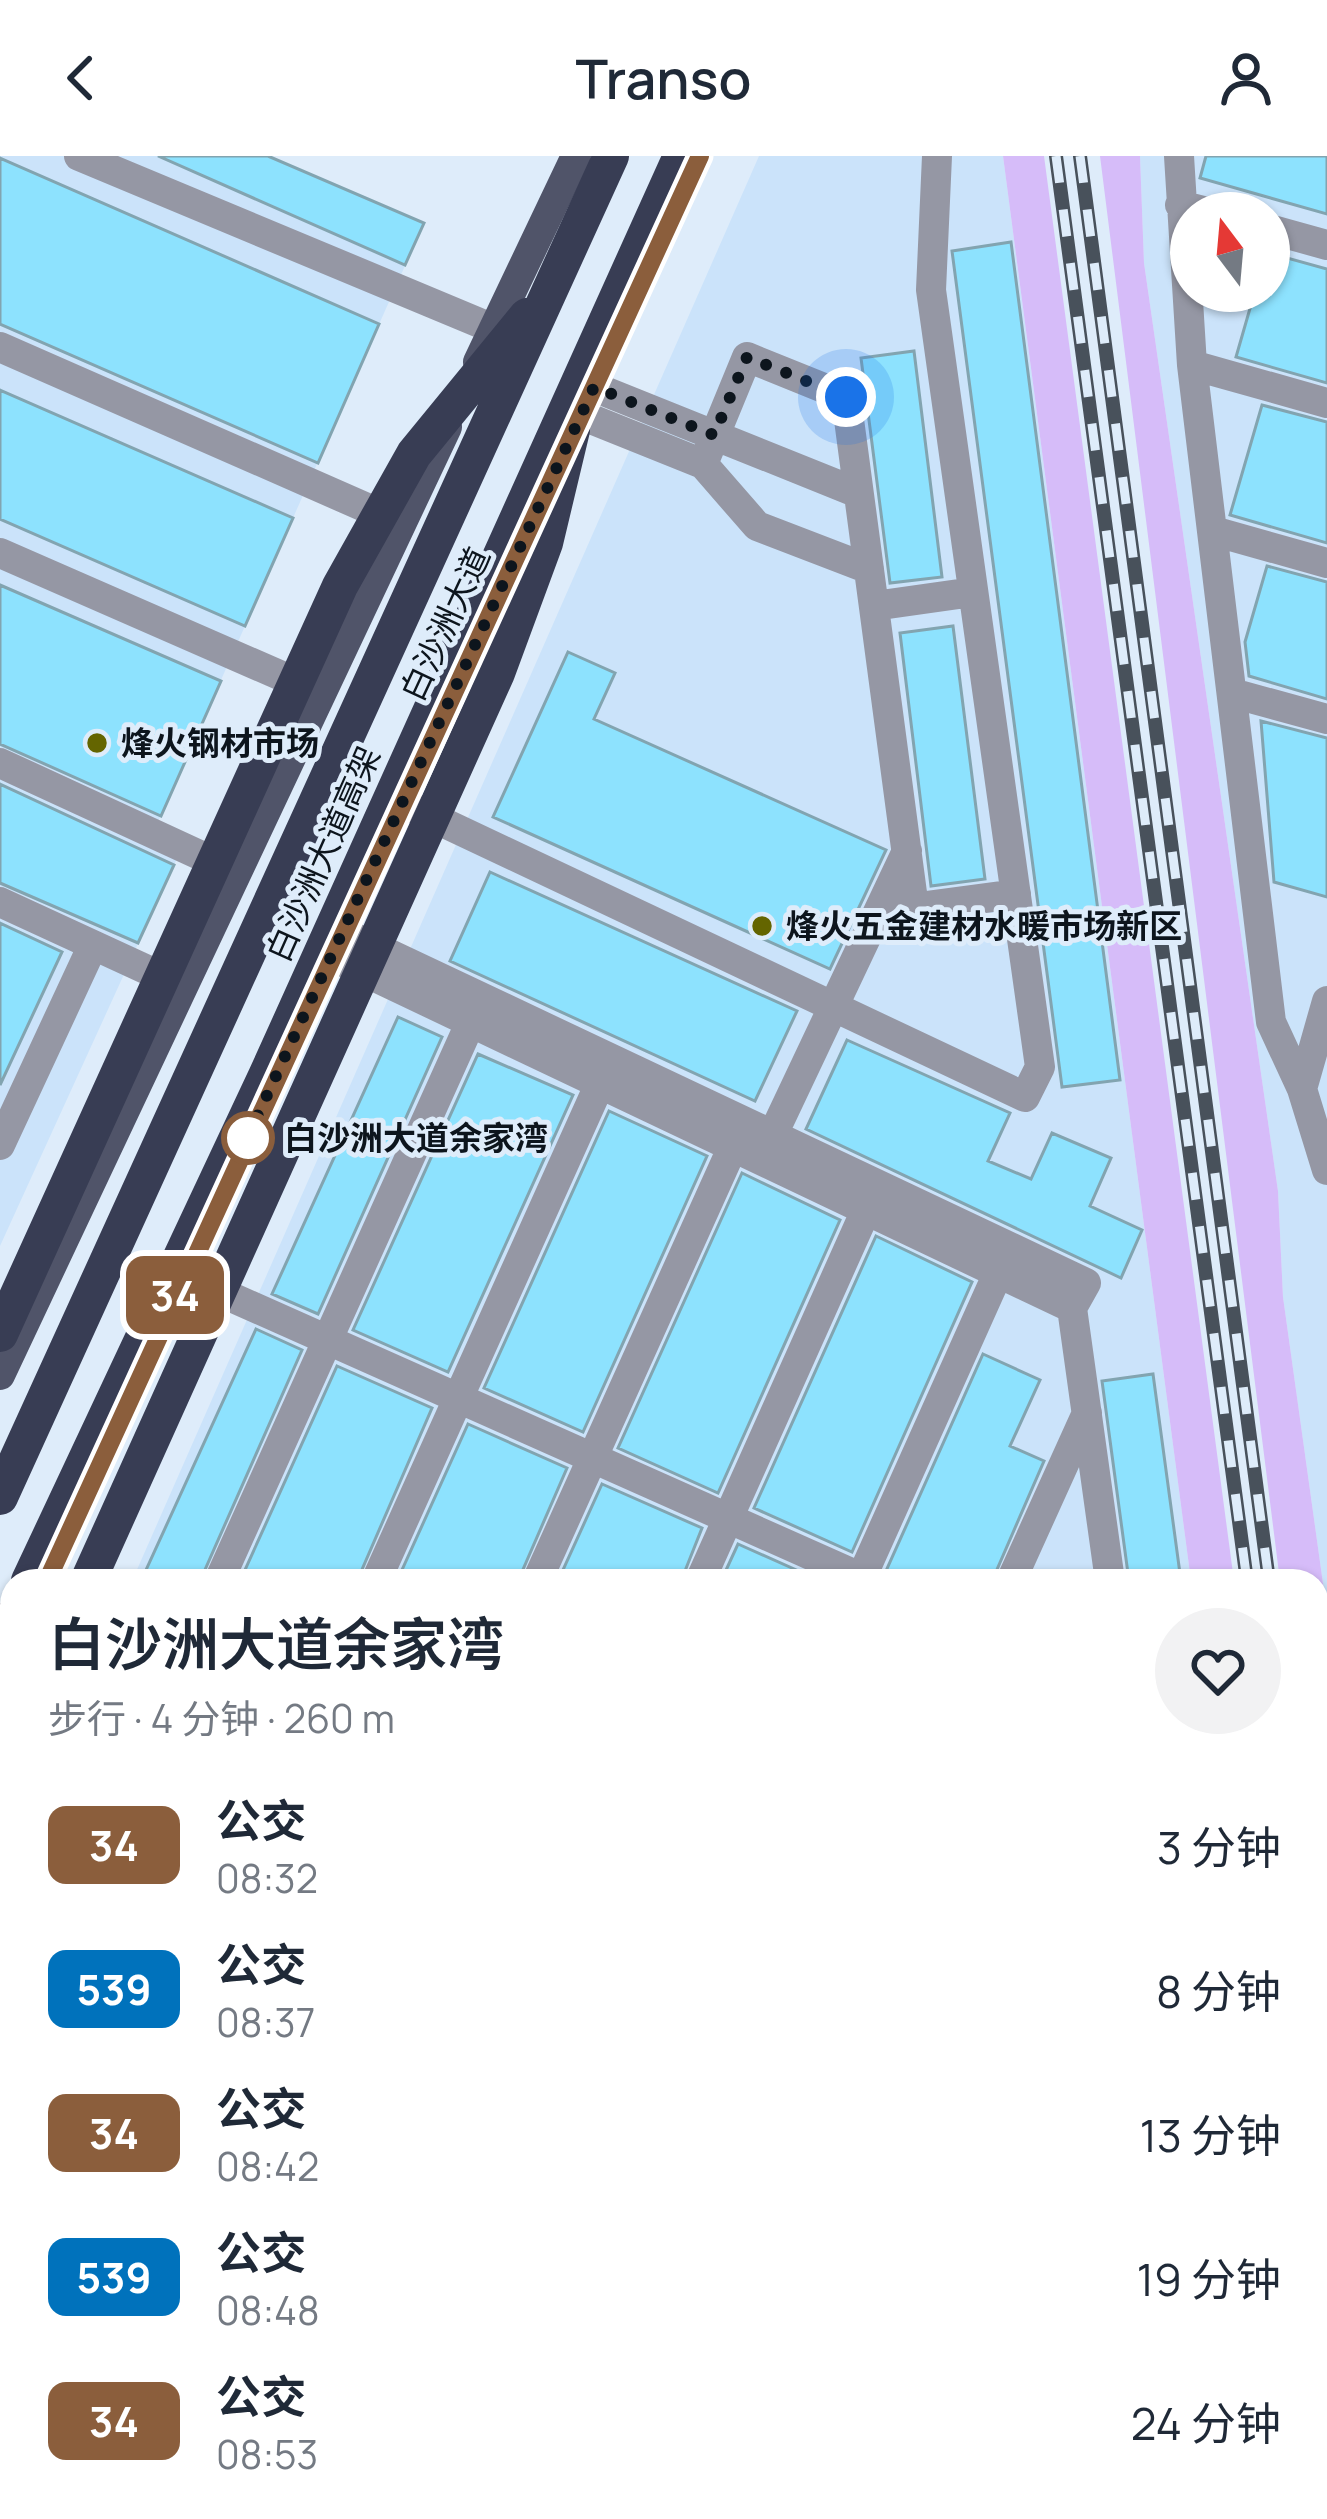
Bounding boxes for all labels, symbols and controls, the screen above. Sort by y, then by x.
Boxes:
text: Transo [576,41,751,115]
icon: back [48,45,114,111]
icon: person [1213,45,1279,111]
north arrow [1170,192,1290,312]
map controls [1170,192,1290,312]
your location [816,367,876,427]
street label: 白沙洲大道 [389,540,500,708]
place label: 烽火钢材市场 [121,720,319,765]
marker: 烽火钢材市场 [84,730,110,756]
street label: 白沙洲大道高架 [255,739,390,968]
place label: 烽火五金建材水暖市场新区 [786,903,1182,948]
marker: 烽火五金建材水暖市场新区 [749,913,775,939]
marker: 白沙洲大道余家湾 [223,1113,273,1163]
place label: 白沙洲大道余家湾 [284,1115,548,1160]
line badge: 34 [121,1256,229,1334]
text: 34 [150,1266,200,1324]
text: 白沙洲大道余家湾 [48,1604,504,1682]
button: heart [1155,1608,1281,1734]
text: 步行 · 4 分钟 · 260 m [48,1691,395,1745]
text: 公交 [216,1789,306,1851]
text: 34 [89,1816,139,1874]
text: 3 分钟 [1157,1816,1281,1878]
text: 08:32 [216,1851,318,1905]
text: 公交 [216,1933,306,1995]
text: 539 [76,1960,152,2018]
text: 8 分钟 [1156,1960,1281,2022]
text: 08:37 [216,1995,315,2049]
text: 公交 [216,2077,306,2139]
text: 34 [89,2104,139,2162]
text: 13 分钟 [1140,2104,1281,2166]
text: 08:42 [216,2139,319,2193]
text: 公交 [216,2221,306,2283]
text: 539 [76,2248,152,2306]
text: 19 分钟 [1137,2248,1281,2310]
text: 08:48 [216,2283,320,2337]
text: 公交 [216,2365,306,2427]
text: 34 [89,2392,139,2450]
text: 24 分钟 [1131,2392,1281,2454]
text: 08:53 [216,2427,318,2481]

